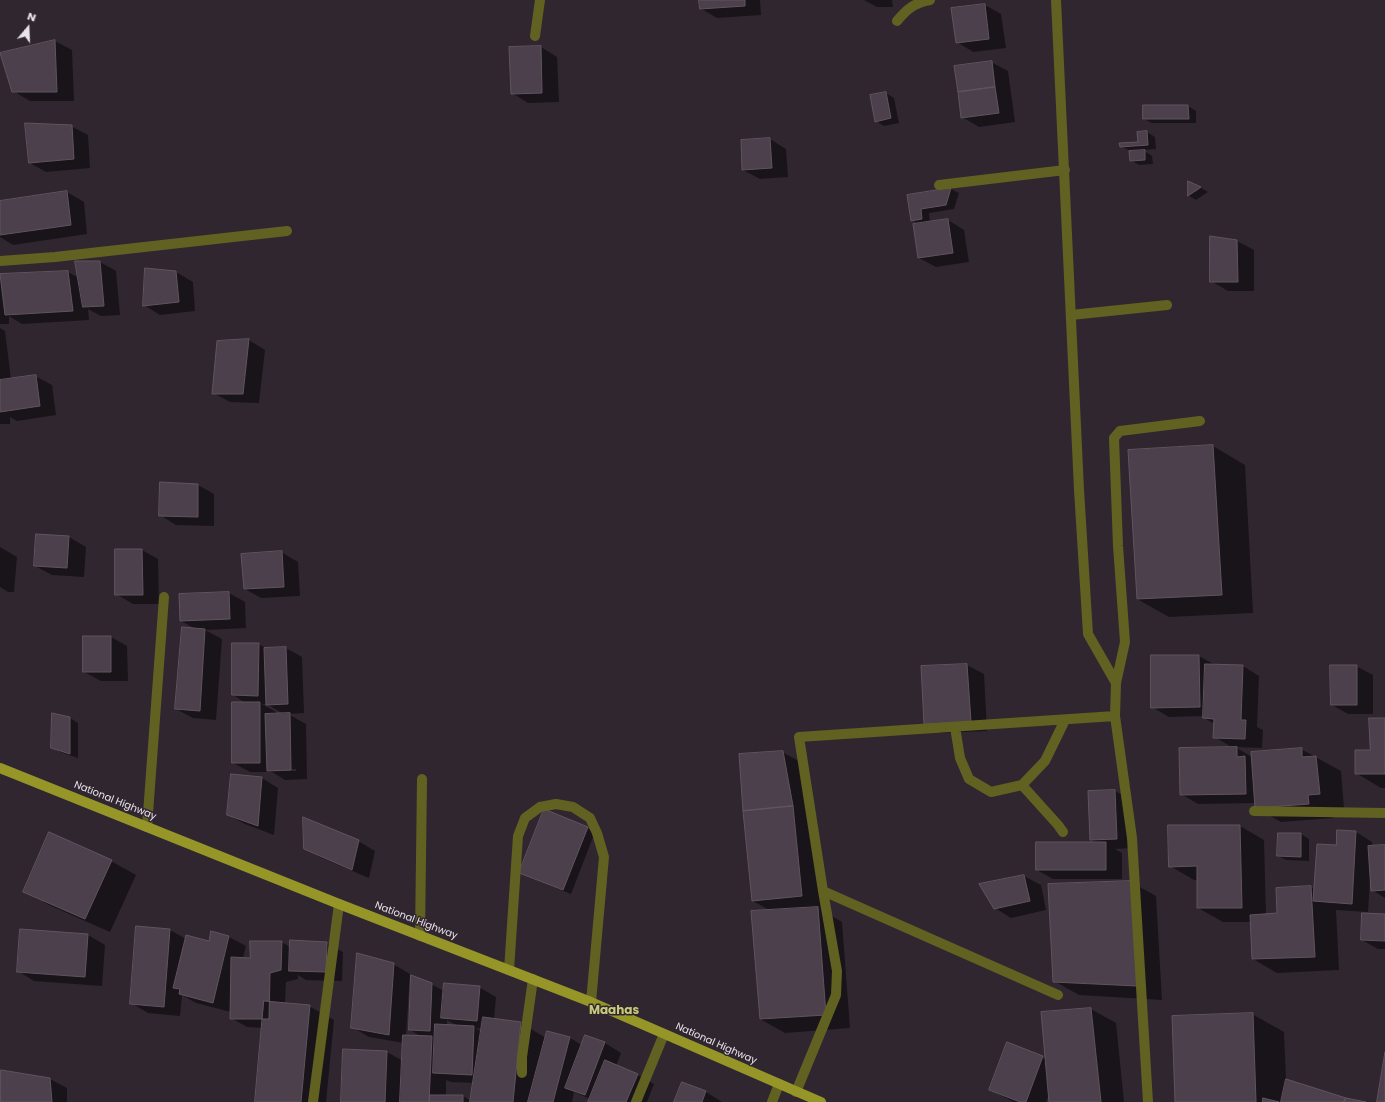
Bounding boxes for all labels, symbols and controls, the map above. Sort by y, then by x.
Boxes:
north arrow [8,8,48,48]
text: N [25,8,38,26]
street label: National Highway [72,779,158,823]
street label: National Highway [373,900,459,942]
district label: Maahas [589,1004,639,1018]
street label: National Highway [673,1021,759,1067]

